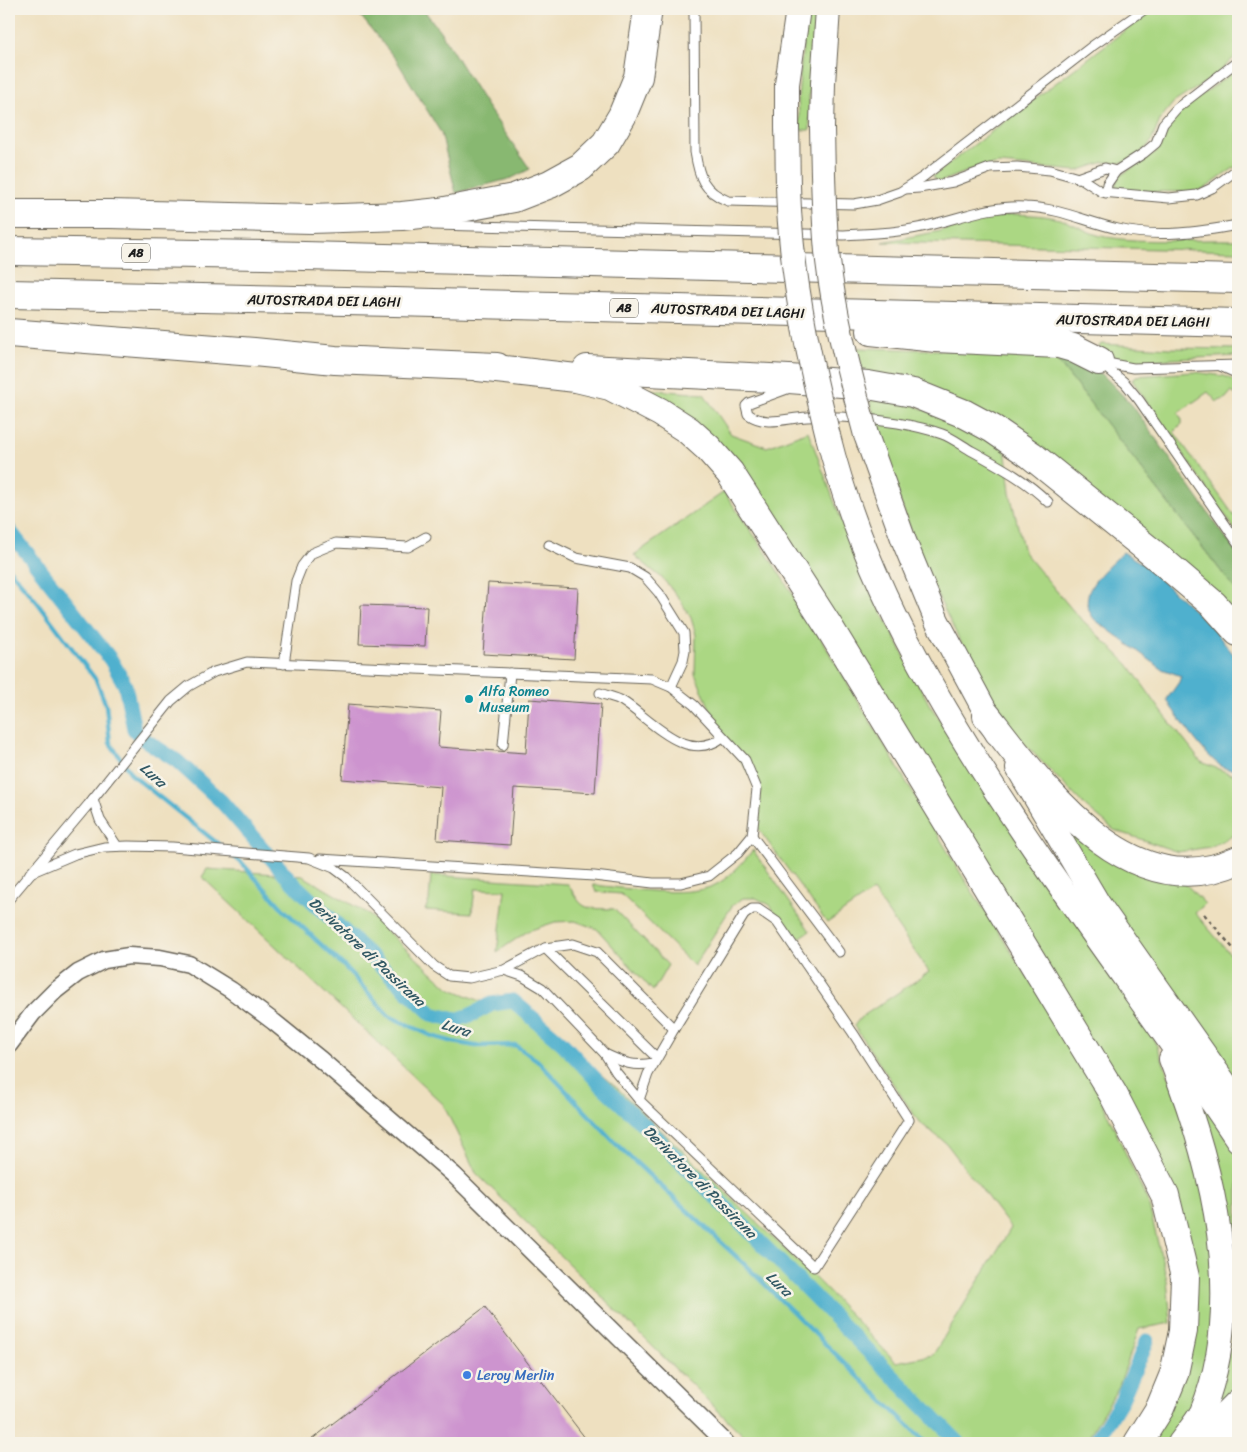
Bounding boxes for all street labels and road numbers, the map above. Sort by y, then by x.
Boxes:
road number: A8 [122,244,150,262]
street label: AUTOSTRADA DEI LAGHI [246,287,402,315]
street label: AUTOSTRADA DEI LAGHI [650,296,806,326]
road number: A8 [610,298,638,318]
street label: AUTOSTRADA DEI LAGHI [1055,307,1211,335]

